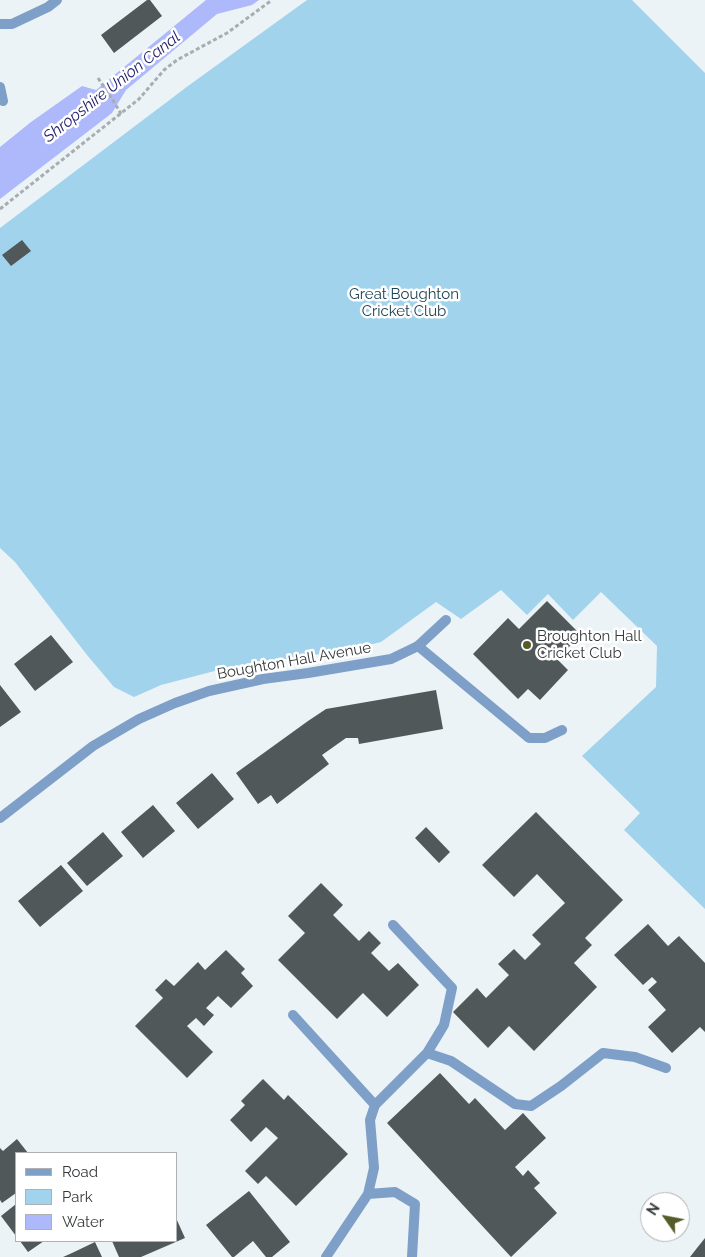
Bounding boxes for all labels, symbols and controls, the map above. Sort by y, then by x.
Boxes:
water label: Shropshire Union Canal [40,28,184,146]
park label: Great Boughton Cricket Club [349,285,459,320]
place label: Broughton Hall Cricket Club [537,627,642,662]
street label: Boughton Hall Avenue [216,639,372,683]
marker: Broughton Hall Cricket Club [521,639,533,651]
legend [15,1152,178,1242]
text: Road [62,1163,98,1181]
text: Park [62,1188,93,1206]
north arrow [640,1192,690,1242]
text: N [644,1201,663,1218]
text: Water [62,1213,104,1231]

